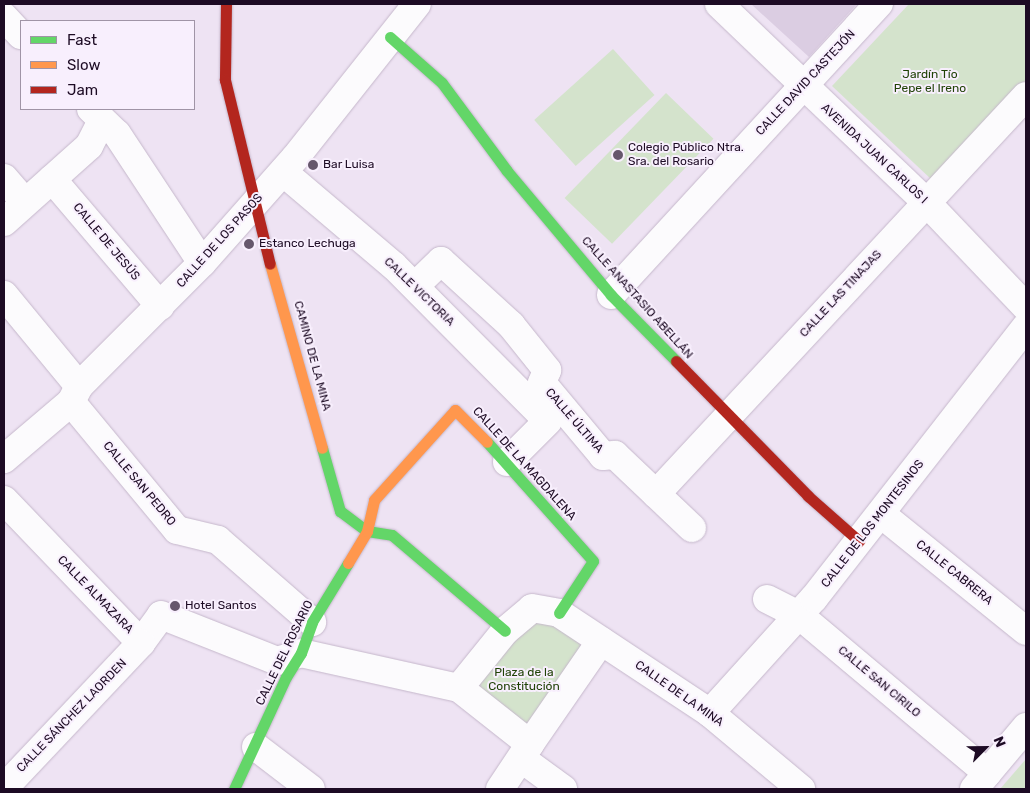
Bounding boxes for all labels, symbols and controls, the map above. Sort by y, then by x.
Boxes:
legend [20,20,195,110]
street label: CALLE DAVID CASTEJÓN [753,27,859,139]
text: Fast [67,31,97,49]
text: Slow [67,56,100,74]
park label: Jardín Tío Pepe el Ireno [894,68,966,96]
text: Jam [67,81,98,99]
street label: AVENIDA JUAN CARLOS I [818,101,930,207]
place label: Colegio Público Ntra. Sra. del Rosario [628,141,744,169]
marker: Colegio Público Ntra. Sra. del Rosario [612,149,624,161]
place label: Bar Luisa [323,158,375,172]
marker: Bar Luisa [307,159,319,171]
street label: CALLE DE LOS PASOS [174,191,266,291]
street label: CALLE DE JESÚS [70,200,142,284]
street label: CALLE ANASTASIO ABELLÁN [578,234,696,362]
place label: Estanco Lechuga [259,237,356,251]
marker: Estanco Lechuga [243,238,255,250]
street label: CALLE LAS TINAJAS [797,247,885,341]
street label: CALLE VICTORIA [381,255,457,329]
street label: CAMINO DE LA MINA [290,299,334,413]
street label: CALLE ÚLTIMA [542,386,606,456]
street label: CALLE DE LA MAGDALENA [469,404,579,524]
street label: CALLE SAN PEDRO [100,439,178,529]
street label: CALLE DE LOS MONTESINOS [819,457,927,591]
street label: CALLE CABRERA [913,538,995,608]
street label: CALLE ALMAZARA [54,553,136,637]
street label: CALLE DEL ROSARIO [253,598,317,708]
place label: Hotel Santos [185,599,257,613]
marker: Hotel Santos [169,600,181,612]
street label: CALLE SAN CIRILO [835,643,923,721]
street label: CALLE SÁNCHEZ LAORDEN [14,656,130,776]
street label: CALLE DE LA MINA [632,658,726,730]
park label: Plaza de la Constitución [488,666,560,694]
north arrow [960,723,1010,773]
text: N [989,734,1009,750]

